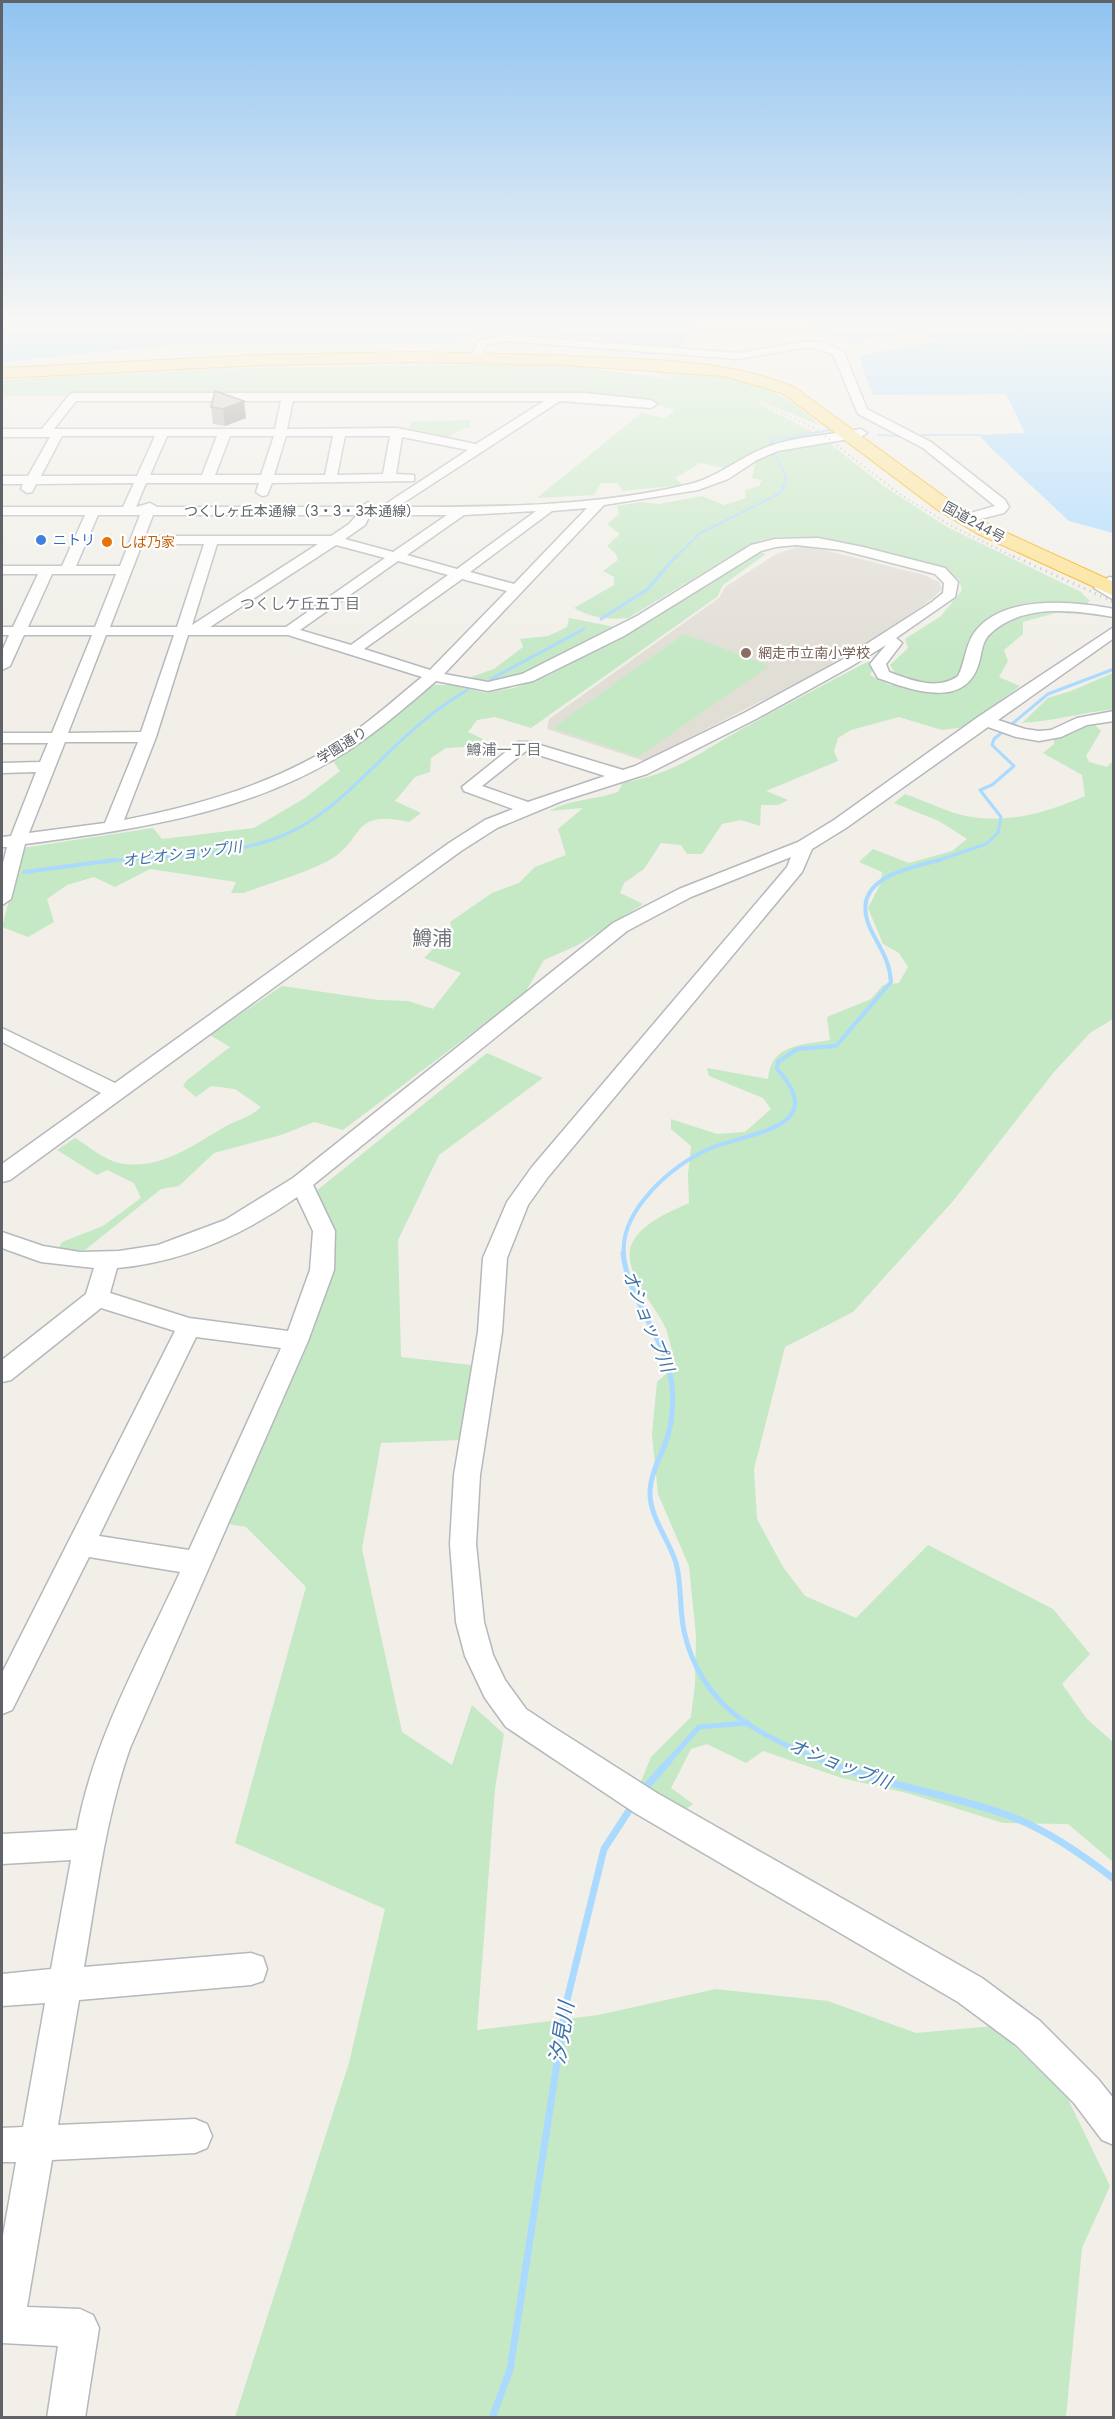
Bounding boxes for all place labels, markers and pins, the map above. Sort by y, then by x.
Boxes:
place label: ニトリ [53,531,95,548]
marker: ニトリ [34,533,48,547]
place label: しば乃家 [119,533,175,550]
marker: しば乃家 [100,535,114,549]
place label: 網走市立南小学校 [758,644,870,661]
marker: 網走市立南小学校 [739,646,753,660]

